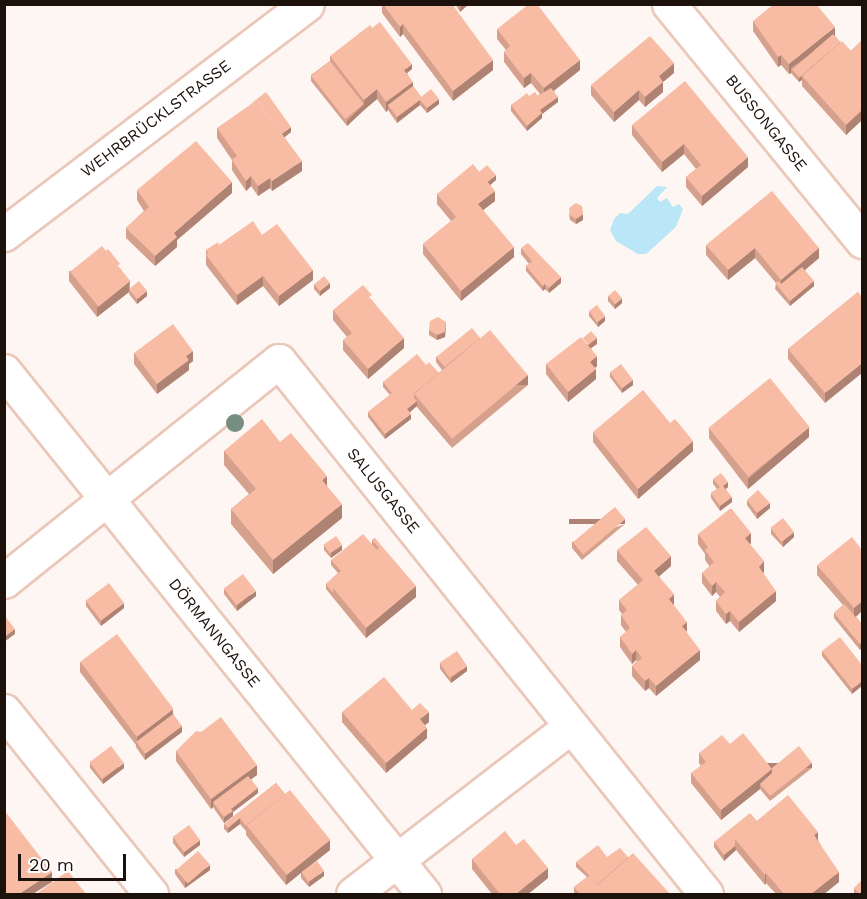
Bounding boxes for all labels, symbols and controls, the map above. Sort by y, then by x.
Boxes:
street label: WEHRBRÜCKLSTRASSE [77,56,235,182]
street label: BUSSONGASSE [721,71,811,175]
street label: SALUSGASSE [343,444,423,538]
street label: DÖRMANNGASSE [164,575,264,691]
scale bar [21,842,129,880]
text: 20 m [29,854,74,875]

